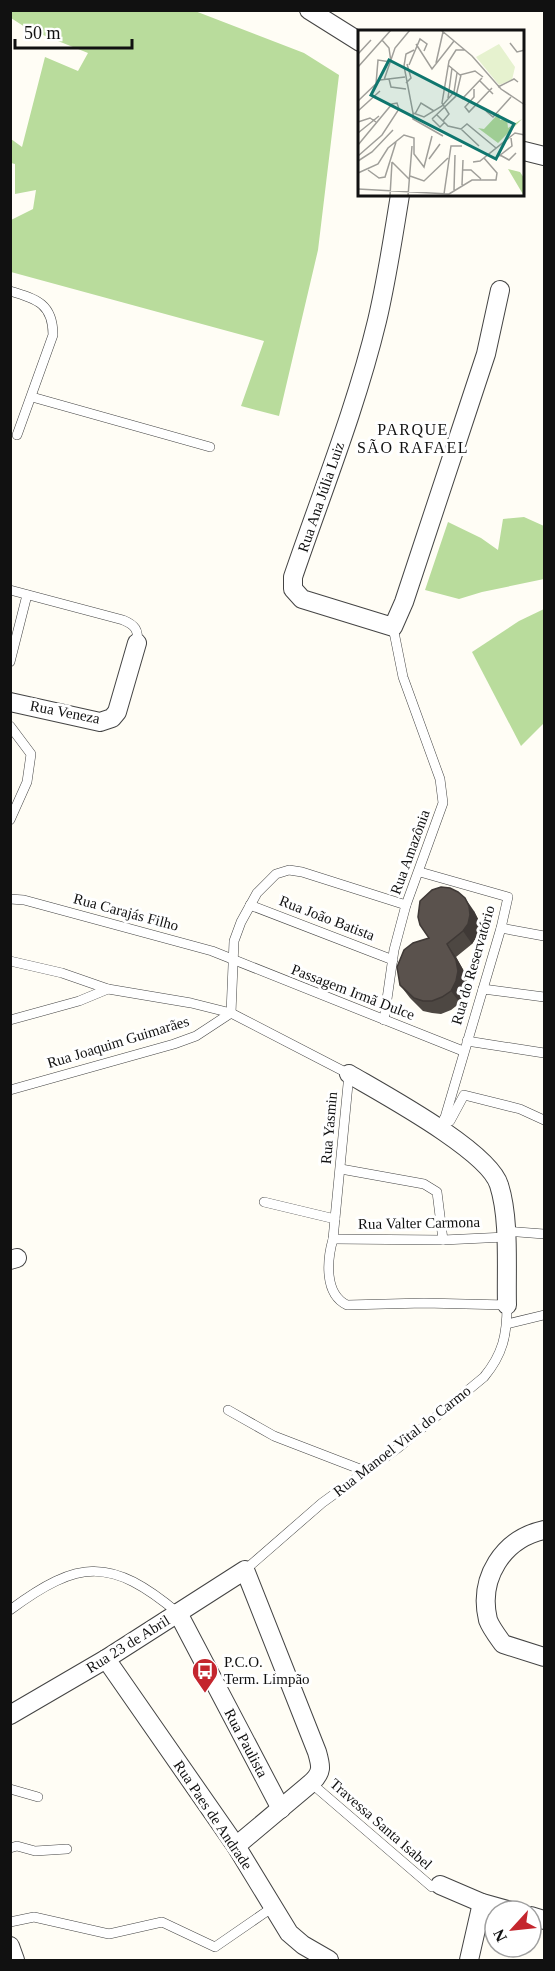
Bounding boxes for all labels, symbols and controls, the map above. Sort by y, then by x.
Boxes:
scale bar [15,12,132,50]
text: 50 m [24,23,61,43]
inset map [358,30,525,196]
district label: PARQUE SÃO RAFAEL [357,421,469,456]
street label: Rua Ana Júlia Luiz [295,440,347,554]
street label: Rua Veneza [29,697,102,727]
street label: Rua Amazônia [387,807,433,896]
street label: Rua Carajás Filho [72,890,180,934]
street label: Rua João Batista [277,892,377,944]
street label: Rua do Reservatório [448,904,498,1026]
street label: Passagem Irmã Dulce [289,961,417,1023]
street label: Rua Joaquim Guimarães [45,1013,191,1071]
street label: Rua Yasmin [318,1091,340,1165]
street label: Rua Valter Carmona [358,1214,481,1232]
street label: Rua Manoel Vital do Carmo [330,1382,474,1500]
street label: Rua 23 de Abril [83,1612,173,1676]
place label: P.C.O. Term. Limpão [224,1654,310,1687]
bus stop icon: P.C.O. Term. Limpão [190,1656,220,1694]
street label: Rua Paulista [221,1706,271,1780]
street label: Rua Paes de Andrade [171,1758,256,1873]
street label: Travessa Santa Isabel [327,1776,435,1872]
north arrow [483,1899,543,1959]
text: N [490,1926,510,1945]

